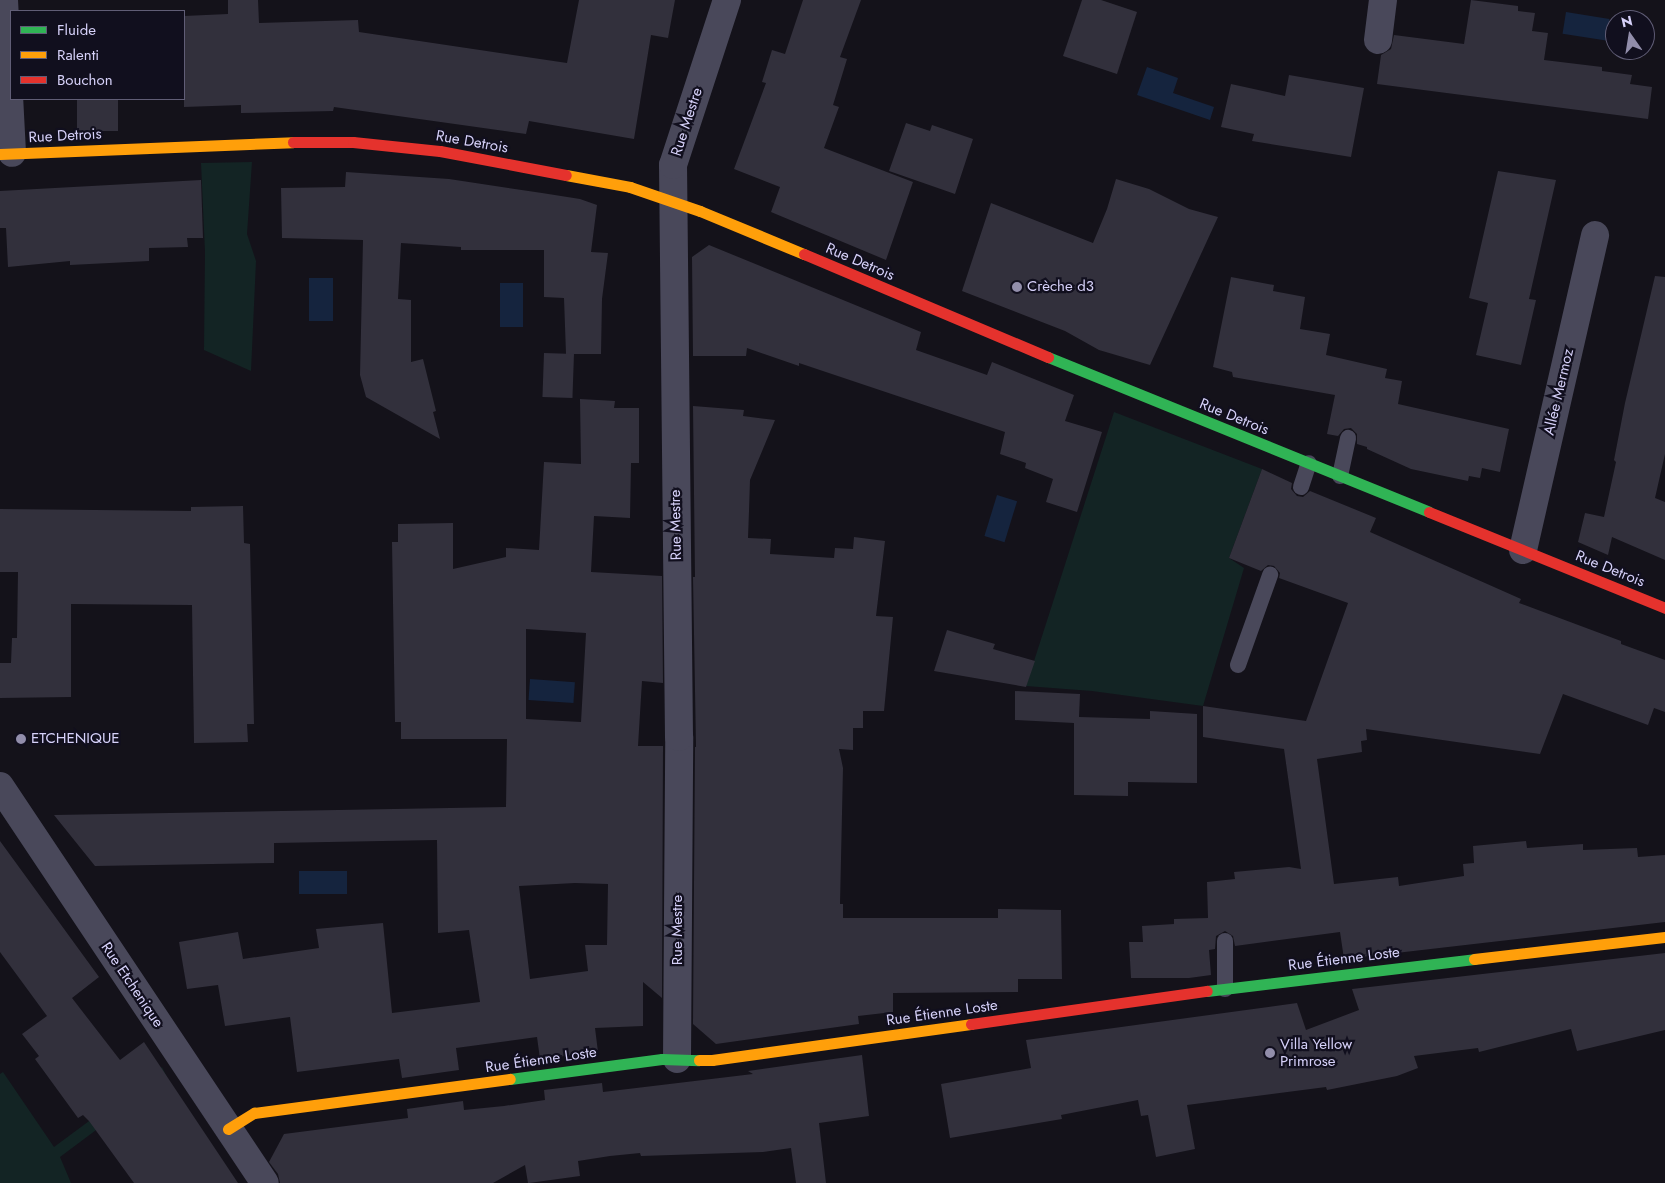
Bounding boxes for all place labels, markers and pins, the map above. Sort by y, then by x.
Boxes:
place label: Crèche d3 [1027,278,1094,296]
marker: Crèche d3 [1011,281,1023,293]
place label: ETCHENIQUE [31,730,120,748]
marker: ETCHENIQUE [15,733,27,745]
place label: Villa Yellow Primrose [1280,1035,1352,1070]
marker: Villa Yellow Primrose [1264,1047,1276,1059]

